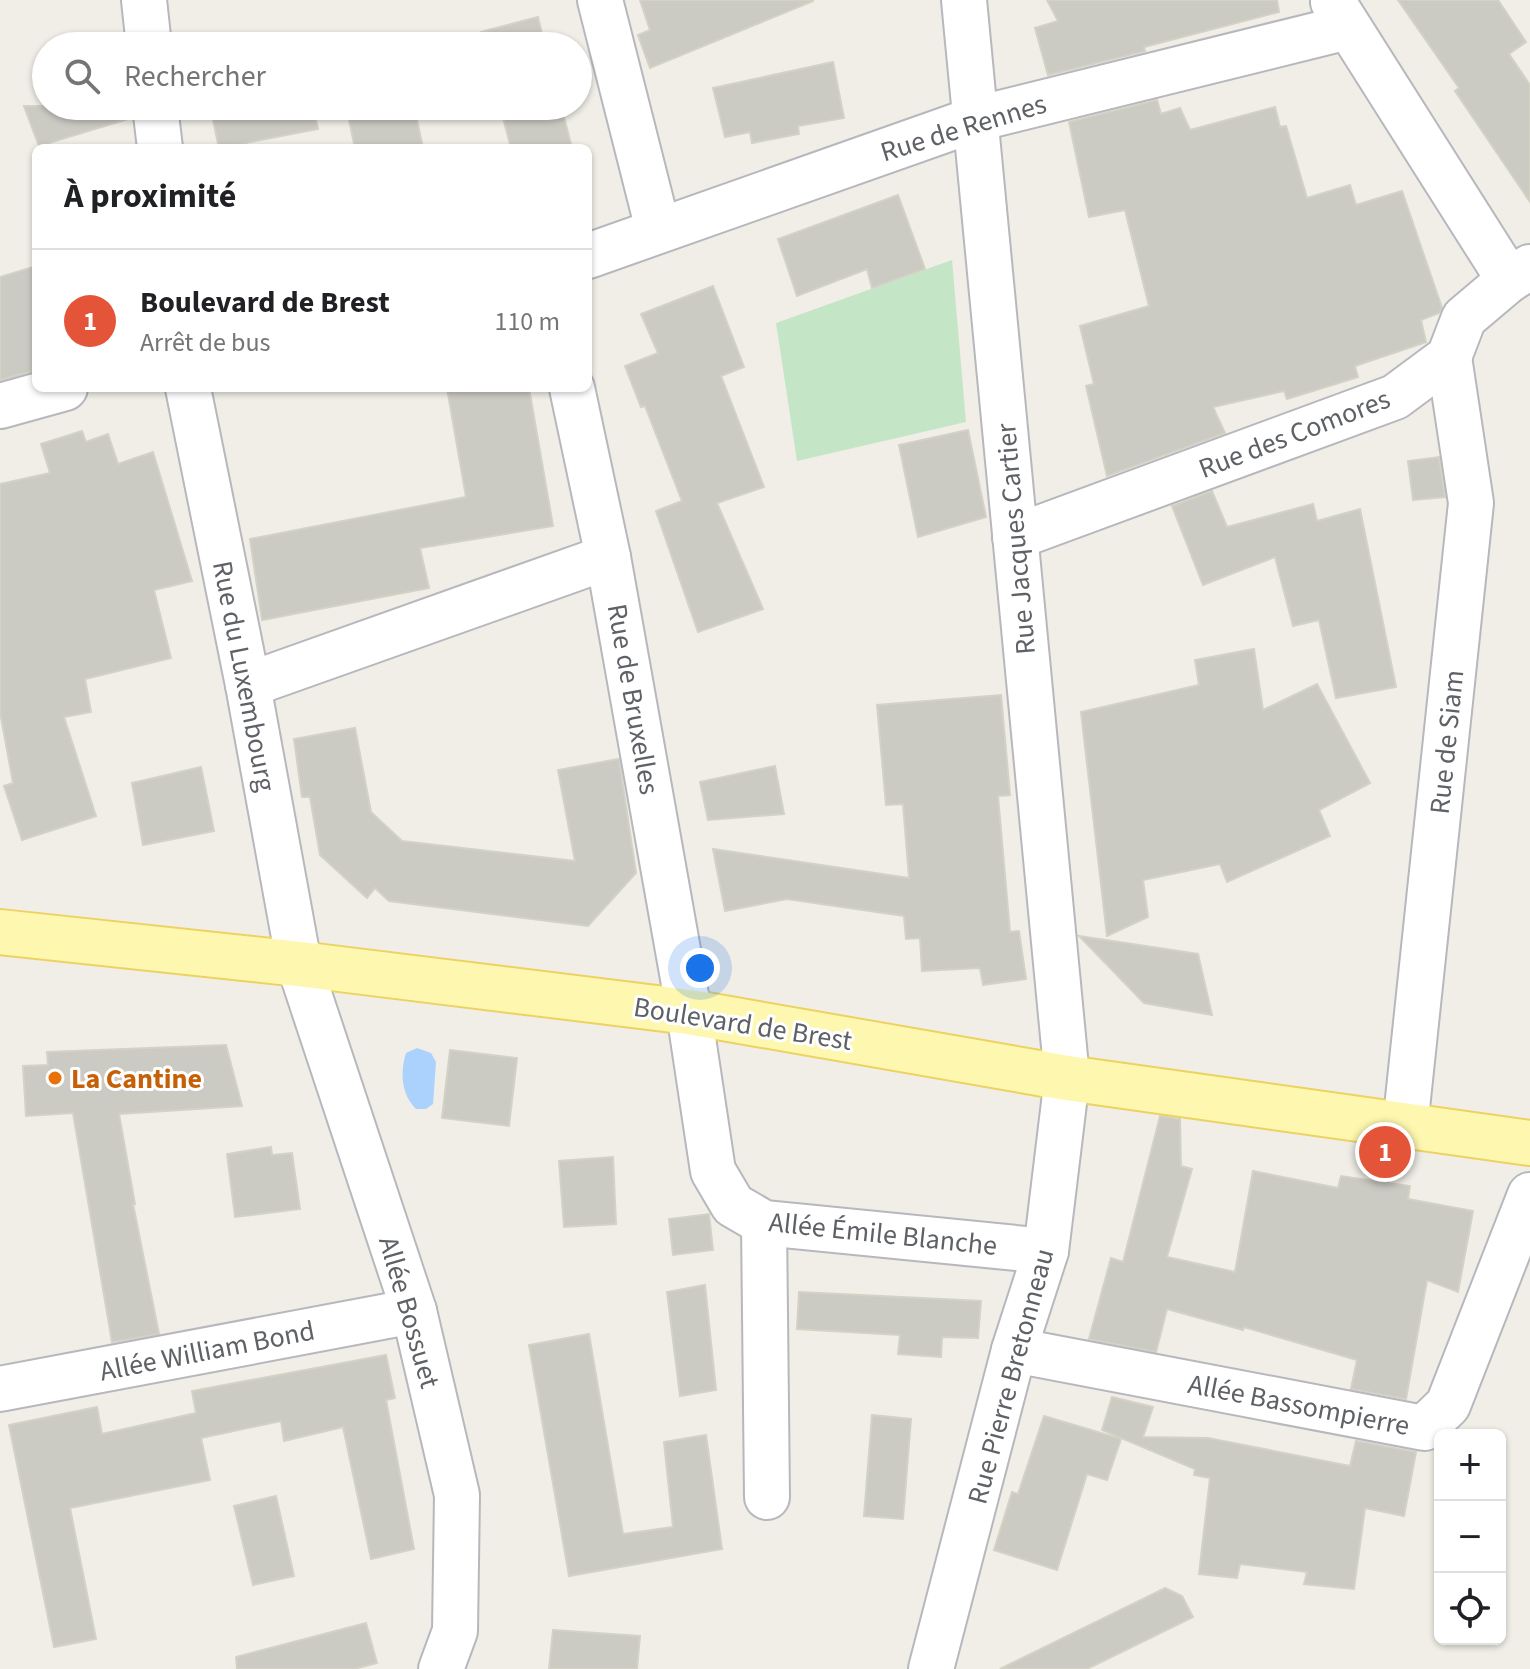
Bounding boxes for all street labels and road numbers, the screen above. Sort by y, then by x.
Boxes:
street label: Rue de Rennes [875,84,1051,172]
street label: Rue des Comores [1193,379,1396,489]
street label: Rue Jacques Cartier [986,421,1046,656]
street label: Rue du Luxembourg [202,557,286,795]
street label: Rue de Bruxelles [597,601,669,798]
street label: Rue de Siam [1420,668,1474,816]
street label: Boulevard de Brest [631,987,855,1061]
street label: Allée Émile Blanche [767,1202,999,1266]
street label: Allée Bossuet [368,1232,450,1393]
street label: Rue Pierre Bretonneau [958,1244,1064,1509]
street label: Allée William Bond [96,1311,318,1391]
street label: Allée Bassompierre [1185,1364,1413,1446]

